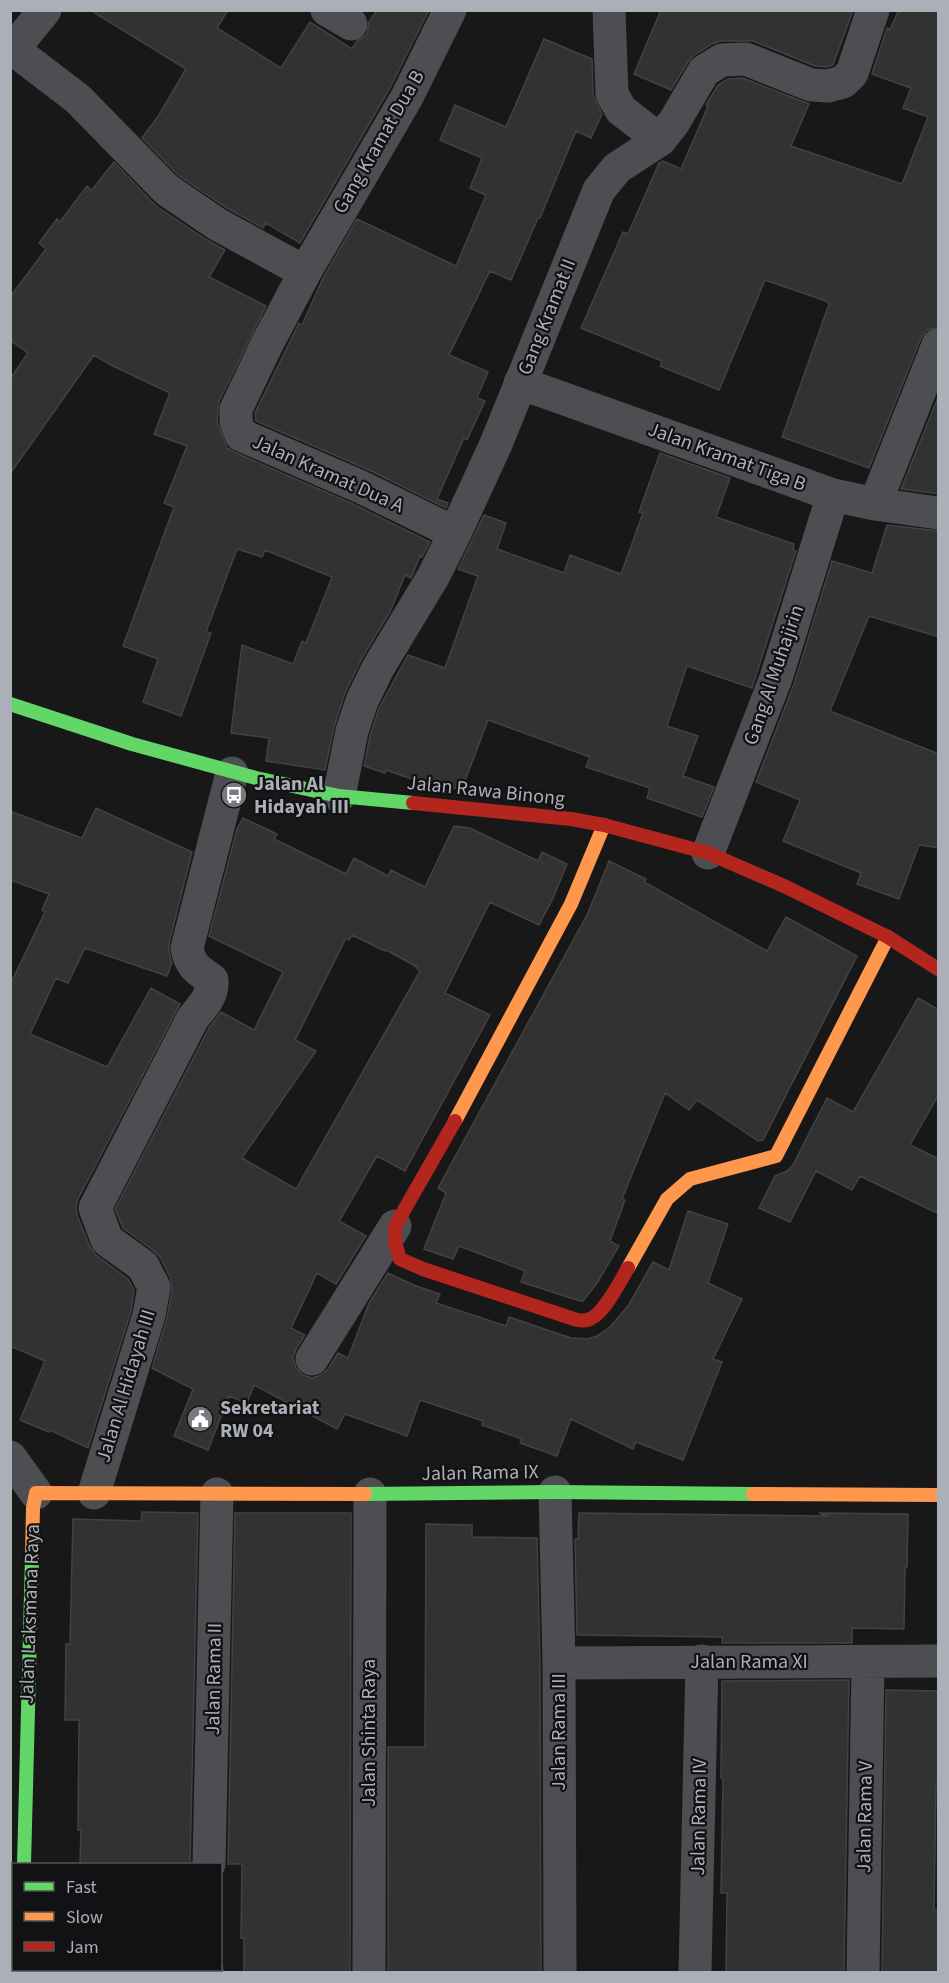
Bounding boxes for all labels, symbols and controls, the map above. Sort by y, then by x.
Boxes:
street label: Gang Kramat Dua B [326,65,432,219]
street label: Gang Kramat II [511,255,583,379]
street label: Jalan Kramat Tiga B [644,415,810,499]
street label: Jalan Kramat Dua A [248,428,408,520]
street label: Gang Al Muhajirin [737,601,811,749]
street label: Jalan Rawa Binong [406,769,566,813]
place label: Jalan Al Hidayah III [254,770,349,821]
bus stop icon: Jalan Al Hidayah III [219,780,249,810]
street label: Jalan Al Hidayah III [89,1306,163,1466]
place label: Sekretariat RW 04 [220,1394,320,1445]
public building icon: Sekretariat RW 04 [185,1404,215,1434]
street label: Jalan Rama IX [421,1458,539,1488]
street label: Jalan Laksmana Raya [13,1524,47,1704]
street label: Jalan Rama II [199,1623,229,1735]
street label: Jalan Rama XI [690,1648,808,1676]
street label: Jalan Shinta Raya [355,1659,383,1807]
street label: Jalan Rama III [545,1673,573,1791]
street label: Jalan Rama IV [684,1757,714,1876]
street label: Jalan Rama V [850,1760,880,1873]
legend [12,1863,222,1971]
text: Fast [66,1875,97,1900]
text: Slow [66,1905,103,1930]
text: Jam [66,1935,99,1960]

